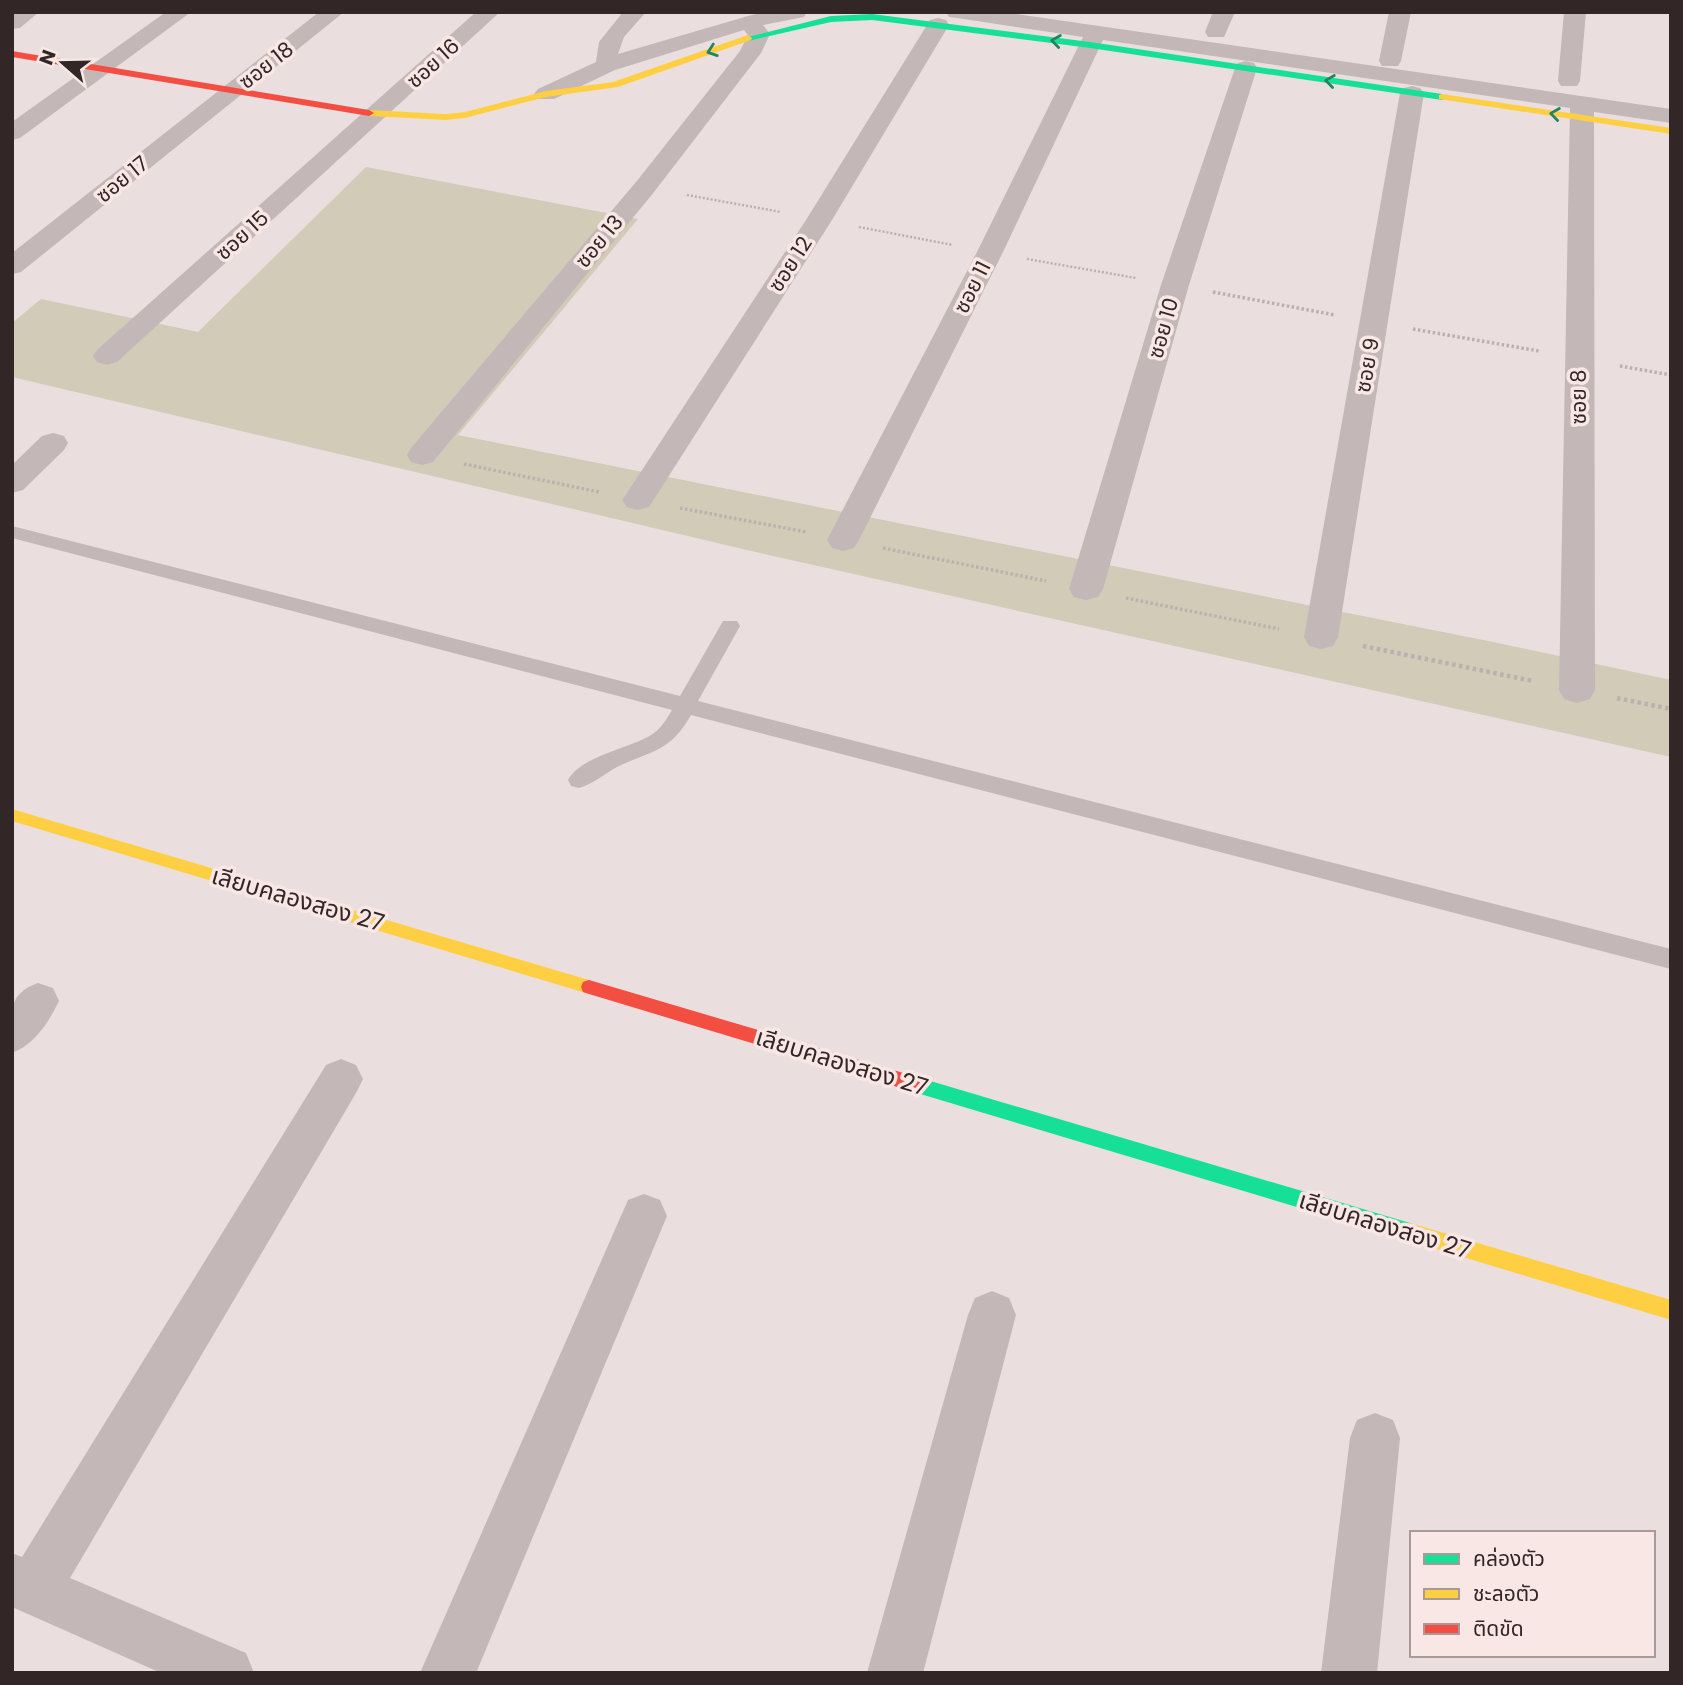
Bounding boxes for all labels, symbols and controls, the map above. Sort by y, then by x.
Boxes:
north arrow [28,28,98,98]
street label: ซอย 16 [400,32,466,94]
one-way arrow [1050,33,1062,48]
street label: ซอย 18 [233,35,299,95]
one-way arrow [707,43,719,57]
text: N [32,46,63,69]
one-way arrow [1324,74,1336,89]
one-way arrow [1549,106,1561,121]
street label: ซอย 17 [90,149,154,209]
street label: ซอย 15 [209,204,275,266]
street label: ซอย 13 [568,208,630,274]
street label: ซอย 12 [761,231,819,297]
street label: ซอย 11 [947,256,997,318]
street label: ซอย 10 [1141,294,1185,362]
street label: ซอย 9 [1348,335,1386,395]
street label: ซอย 8 [1564,369,1593,425]
street label: เลียบคลองสอง 27 [208,859,388,939]
street label: เลียบคลองสอง 27 [752,1020,932,1104]
street label: เลียบคลองสอง 27 [1295,1183,1475,1267]
legend [1410,1531,1655,1657]
text: คล่องตัว [1473,1544,1545,1573]
text: ชะลอตัว [1473,1579,1539,1608]
text: ติดขัด [1473,1614,1524,1643]

